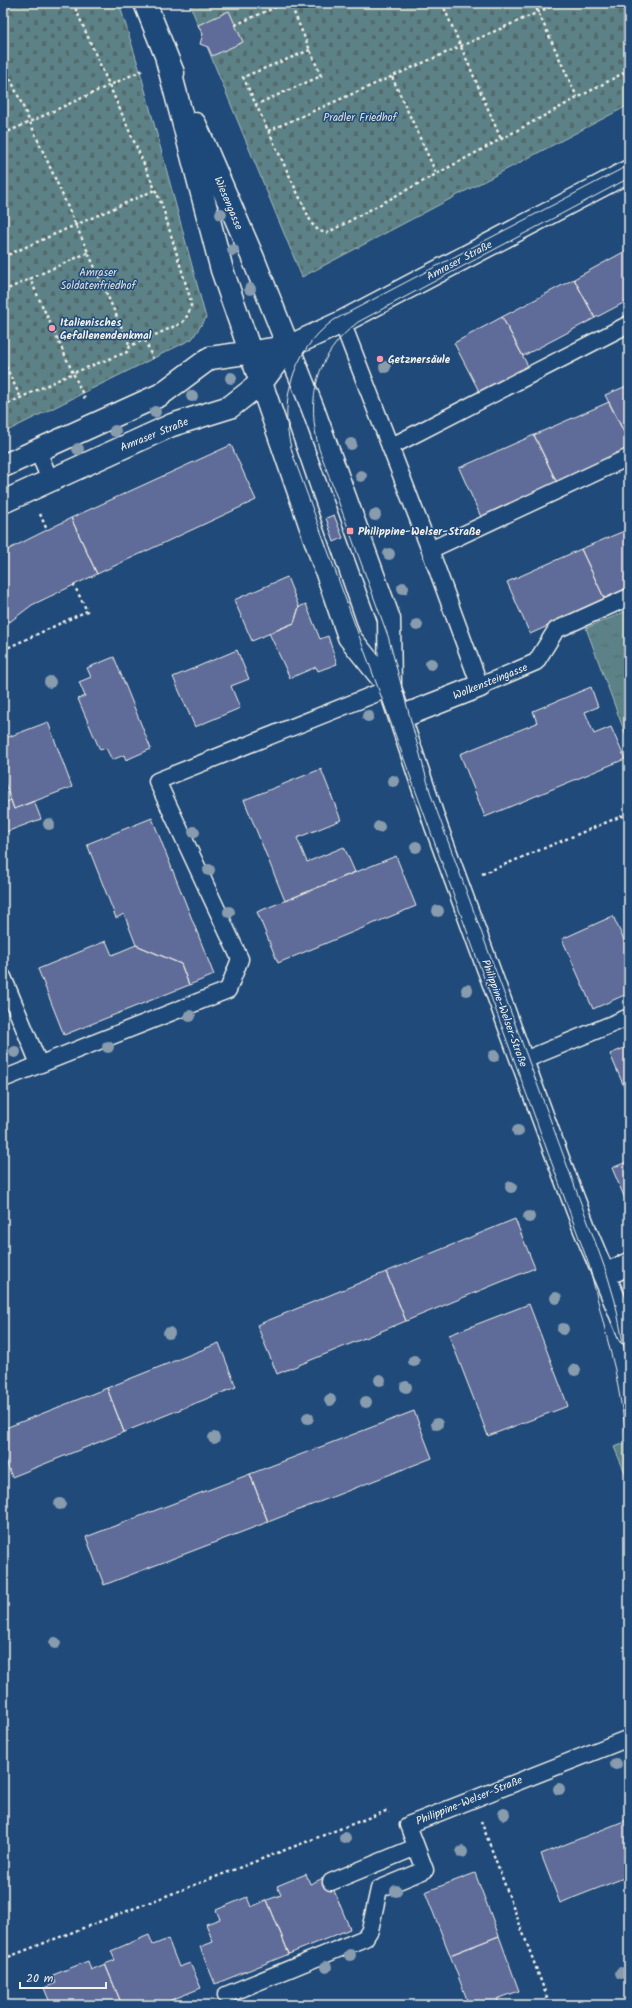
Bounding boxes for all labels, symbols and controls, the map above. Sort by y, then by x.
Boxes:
park label: Pradler Friedhof [323,109,399,127]
street label: Wiesengasse [209,174,247,233]
street label: Amraser Straße [423,236,496,286]
park label: Amraser Soldatenfriedhof [60,264,137,295]
place label: Italienisches Gefallenendenkmal [60,314,152,345]
marker: Italienisches Gefallenendenkmal [47,323,57,333]
place label: Getznersäule [388,351,451,369]
marker: Getznersäule [375,354,385,364]
street label: Amraser Straße [118,413,191,457]
place label: Philippine-Welser-Straße [358,523,481,541]
marker: Philippine-Welser-Straße [345,526,355,536]
street label: Wolkensteingasse [450,659,531,705]
street label: Philippine-Welser-Straße [476,957,532,1070]
street label: Philippine-Welser-Straße [413,1771,525,1831]
scale bar [20,1964,106,1990]
text: 20 m [26,1969,54,1988]

